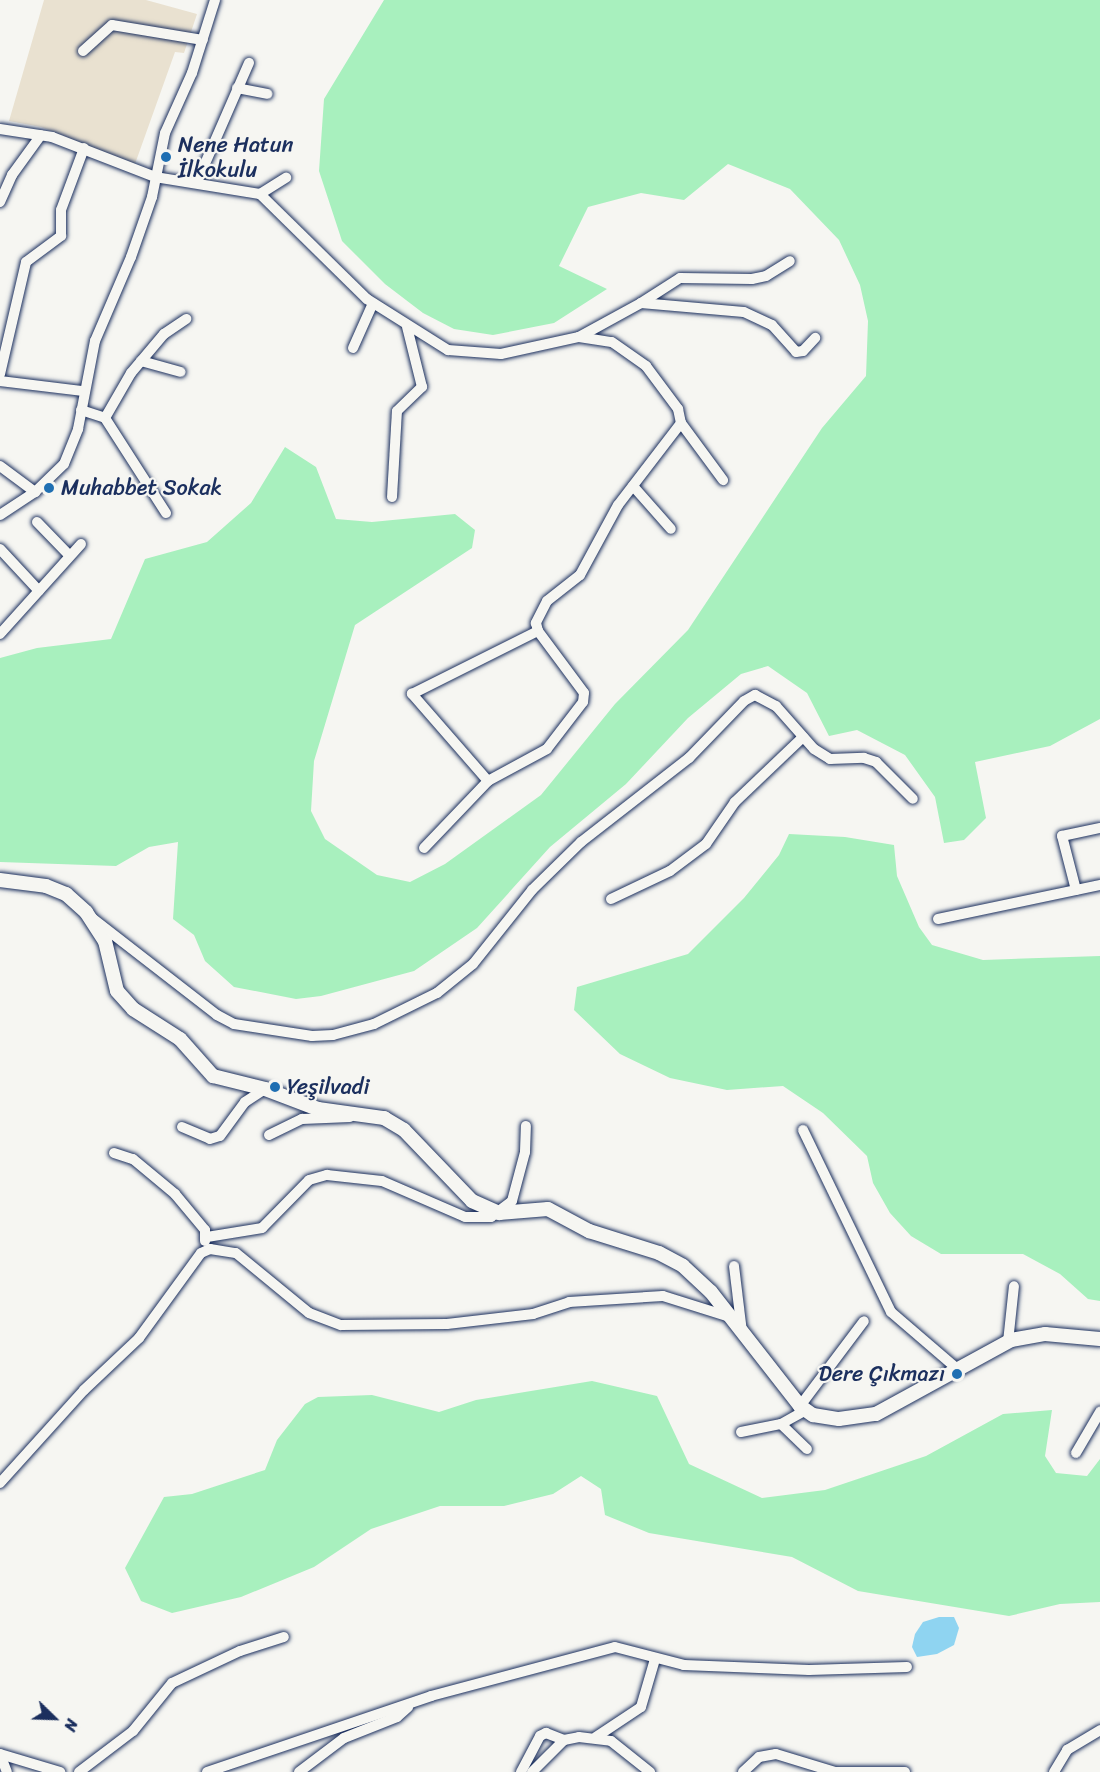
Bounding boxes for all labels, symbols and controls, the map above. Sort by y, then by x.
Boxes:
place label: Nene Hatun İlkokulu [178,131,293,182]
marker: Nene Hatun İlkokulu [159,150,173,164]
place label: Muhabbet Sokak [61,475,222,501]
marker: Muhabbet Sokak [42,481,56,495]
place label: Yeşilvadi [287,1074,369,1100]
marker: Yeşilvadi [268,1080,282,1094]
place label: Dere Çıkmazı [819,1361,945,1387]
marker: Dere Çıkmazı [950,1367,964,1381]
north arrow [24,1688,84,1748]
text: N [56,1714,87,1736]

